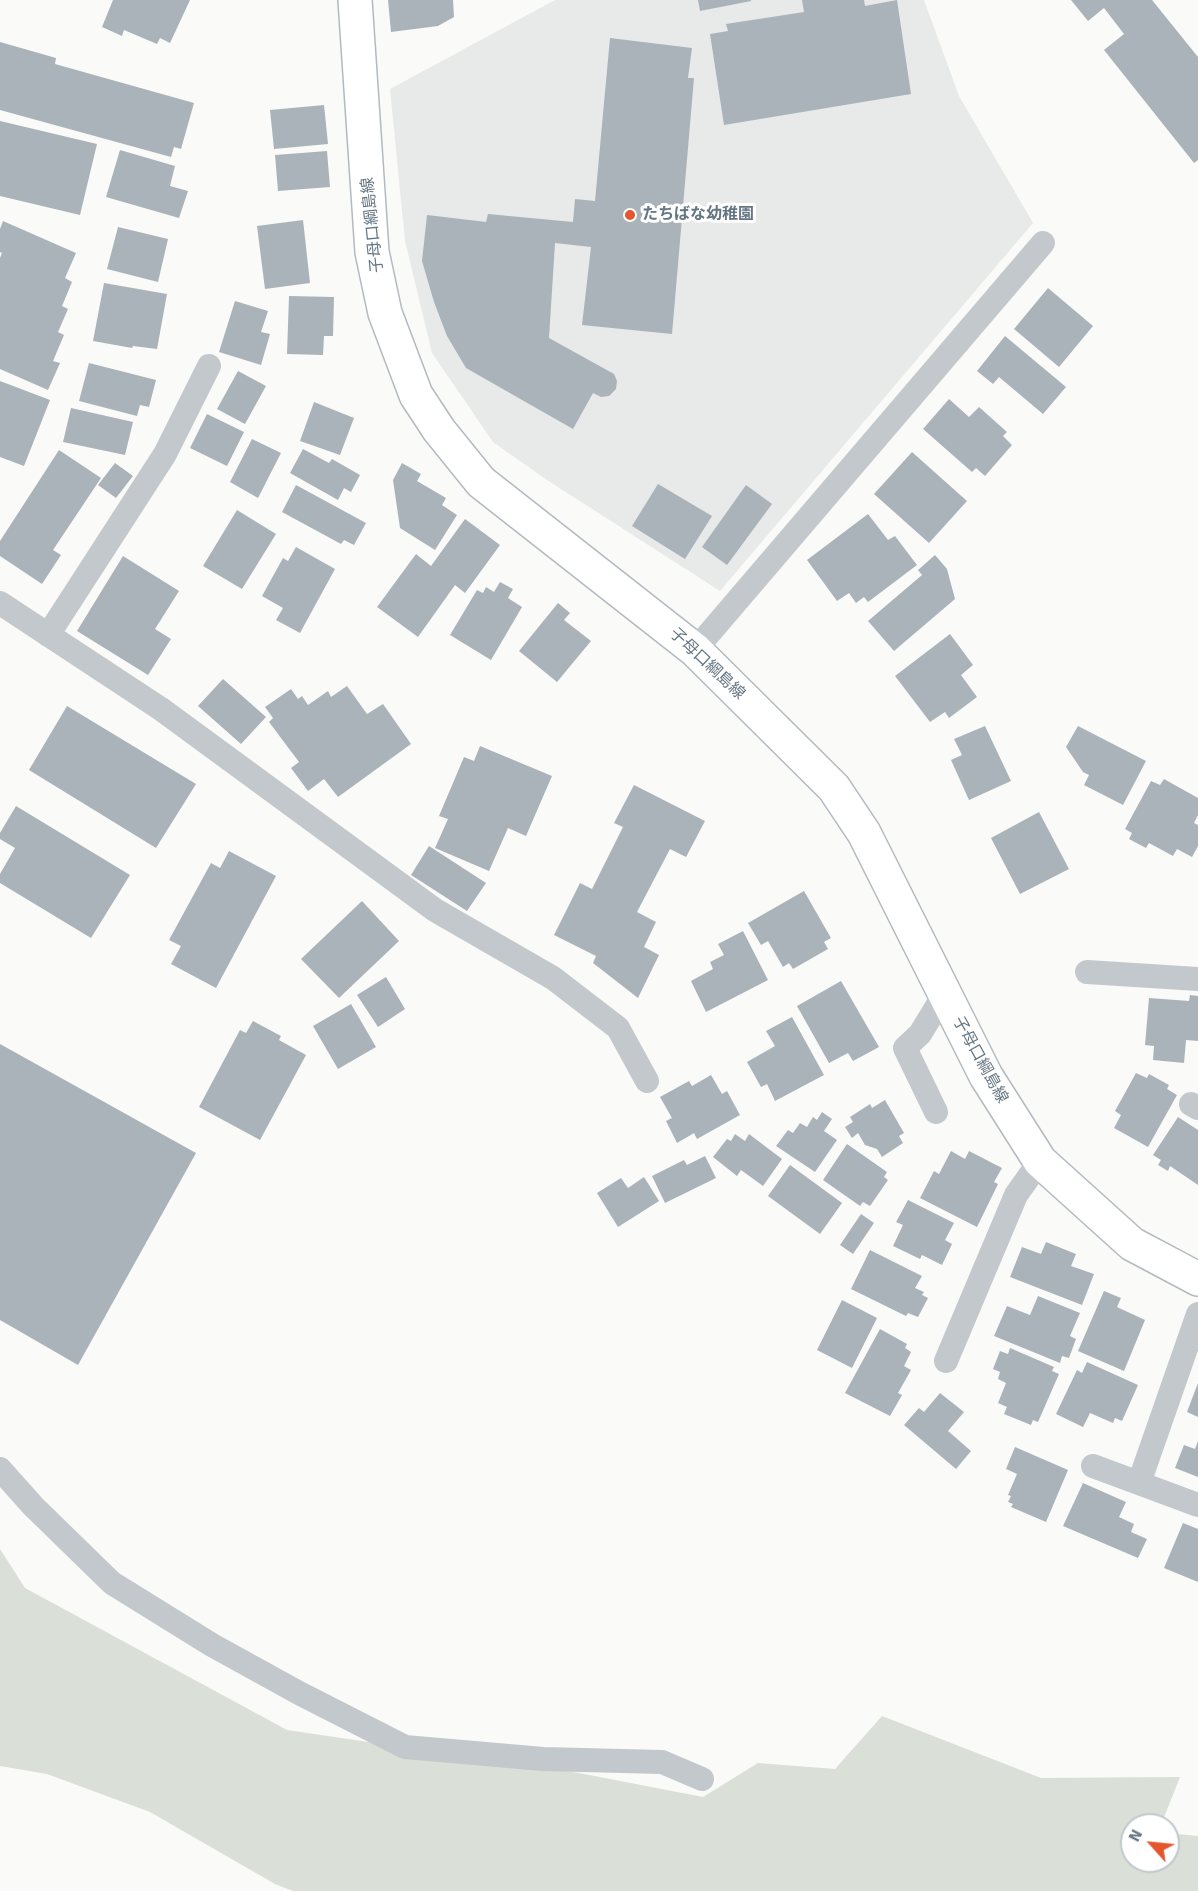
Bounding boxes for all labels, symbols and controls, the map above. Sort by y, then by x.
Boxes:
street label: 子母口綱島線 [358,176,388,274]
place label: たちばな幼稚園 [642,205,754,225]
marker: たちばな幼稚園 [623,208,637,222]
street label: 子母口綱島線 [665,624,749,704]
street label: 子母口綱島線 [948,1013,1012,1107]
north arrow [1120,1813,1180,1873]
text: N [1124,1826,1147,1845]

